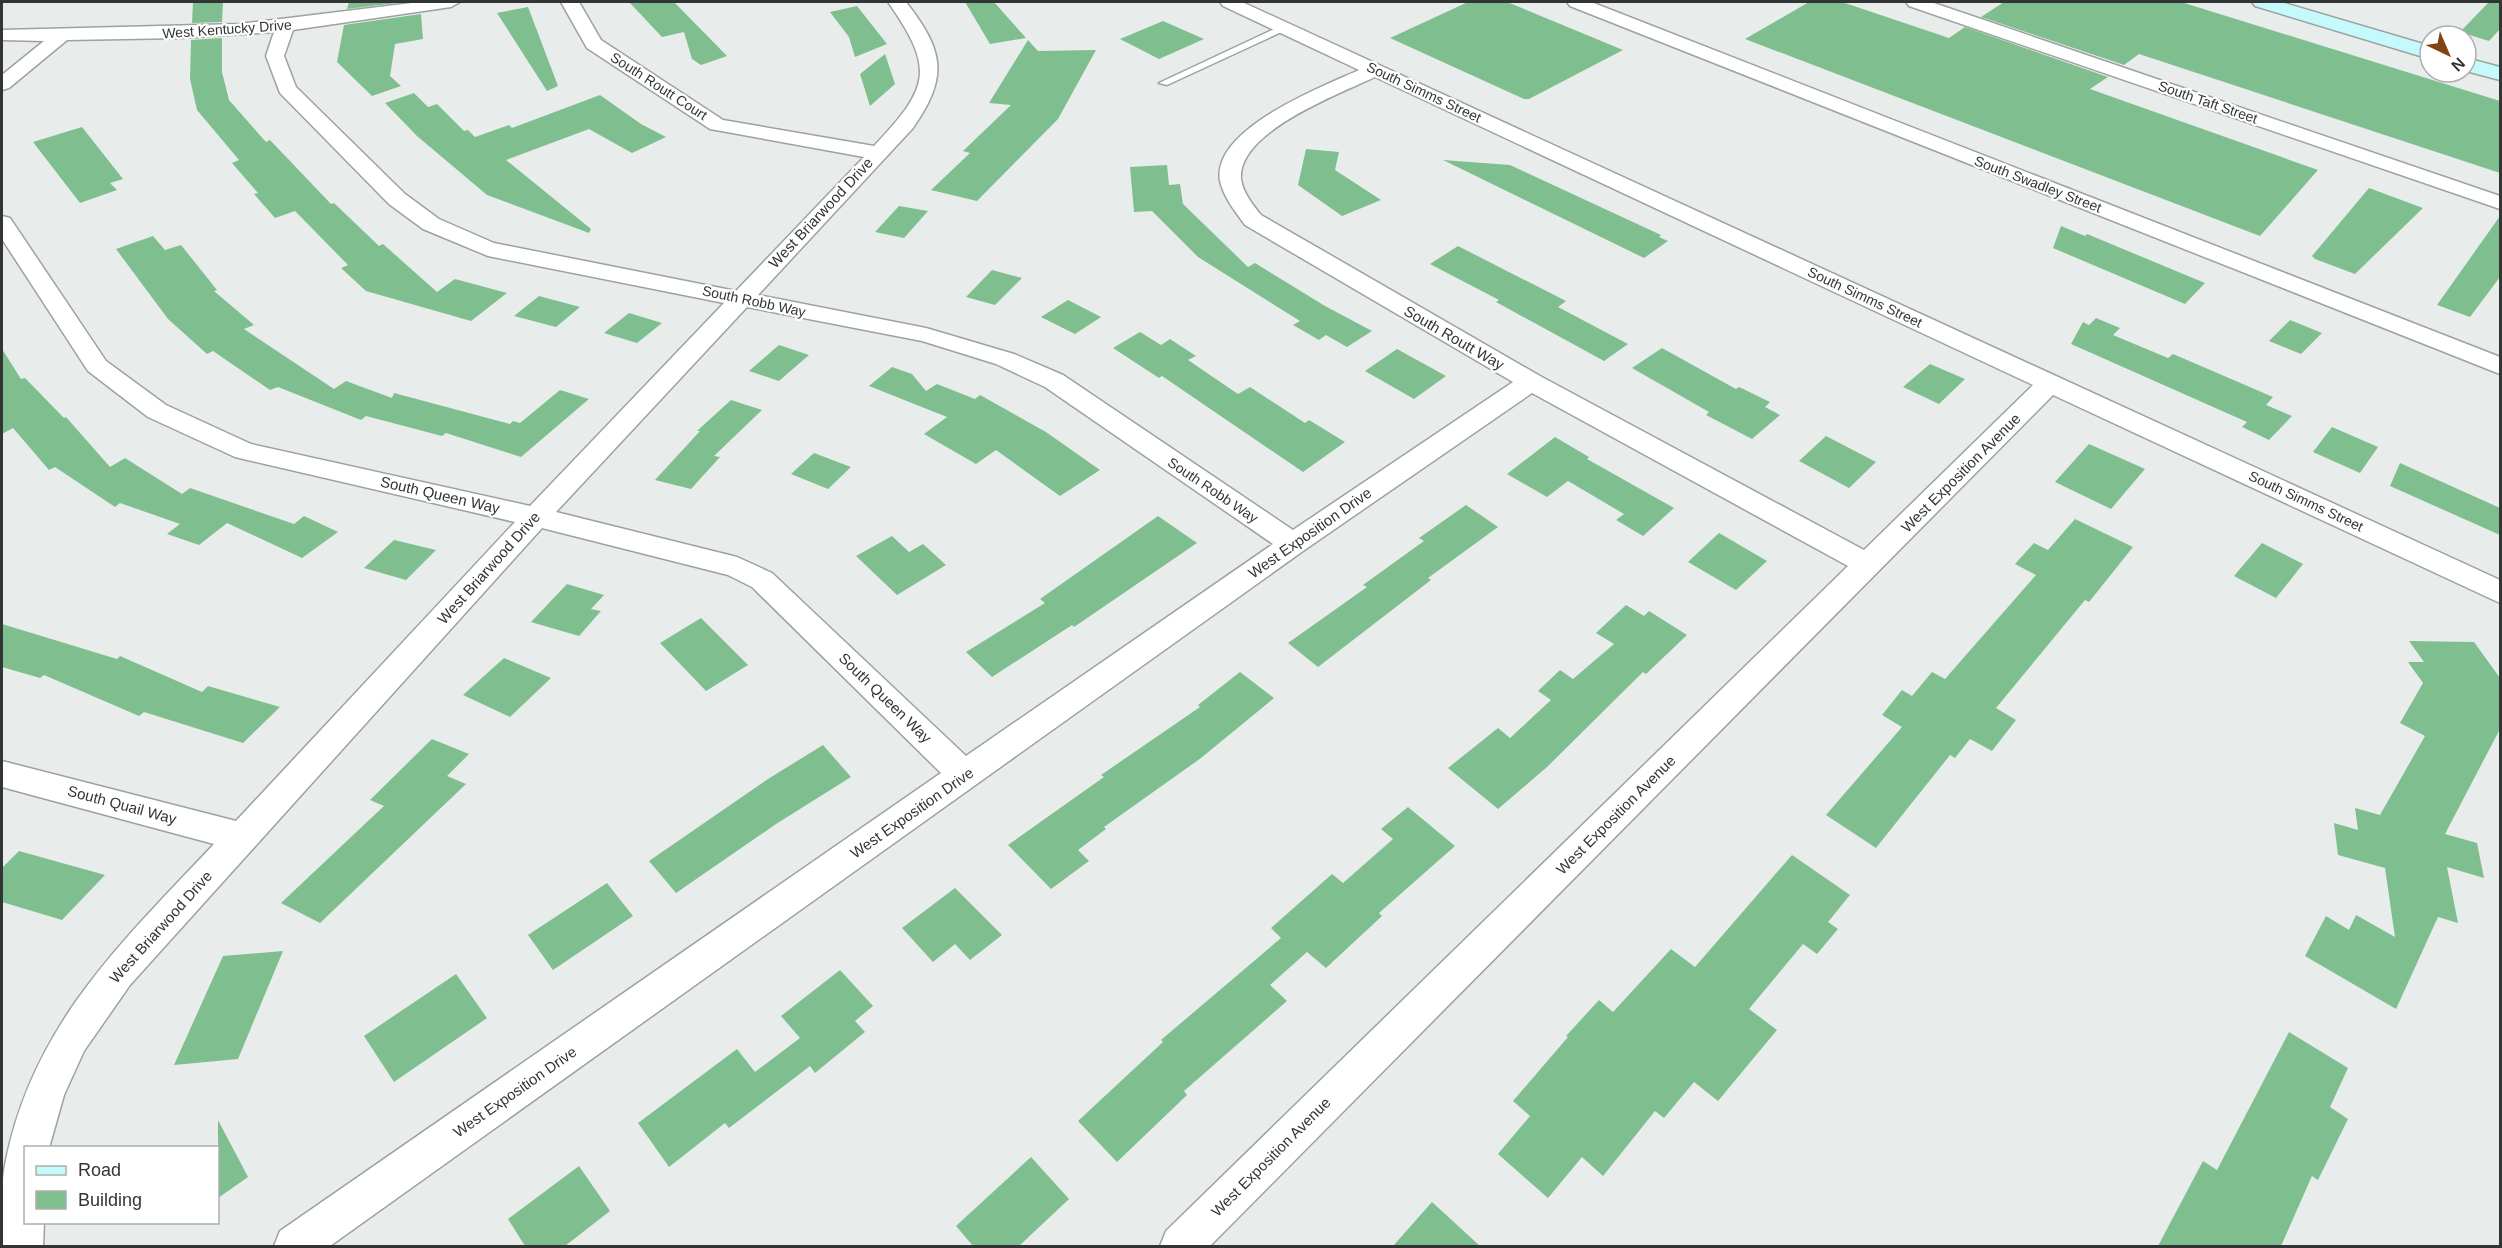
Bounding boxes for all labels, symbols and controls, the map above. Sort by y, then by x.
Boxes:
street label: West Kentucky Drive [162,16,292,42]
north arrow [2418,24,2478,84]
street label: South Routt Court [608,49,710,123]
text: N [2448,54,2468,75]
street label: South Simms Street [1364,58,1484,126]
street label: South Taft Street [2156,78,2260,127]
street label: South Swadley Street [1972,152,2104,216]
street label: West Briarwood Drive [765,154,876,271]
street label: South Simms Street [1805,263,1925,331]
street label: South Robb Way [701,282,807,320]
street label: South Routt Way [1401,302,1508,373]
street label: West Exposition Avenue [1898,410,2024,536]
street label: South Robb Way [1165,454,1261,526]
street label: South Simms Street [2246,467,2366,535]
street label: South Queen Way [379,473,502,517]
street label: West Exposition Drive [1245,484,1375,582]
street label: West Briarwood Drive [434,508,543,627]
street label: South Queen Way [836,649,935,746]
street label: West Exposition Avenue [1553,752,1679,878]
street label: West Exposition Drive [847,764,977,862]
street label: South Quail Way [66,782,179,827]
street label: West Briarwood Drive [106,867,215,986]
street label: West Exposition Drive [450,1043,580,1141]
street label: West Exposition Avenue [1208,1094,1334,1220]
legend [24,1146,219,1224]
text: Road [78,1160,121,1180]
text: Building [78,1190,142,1210]

